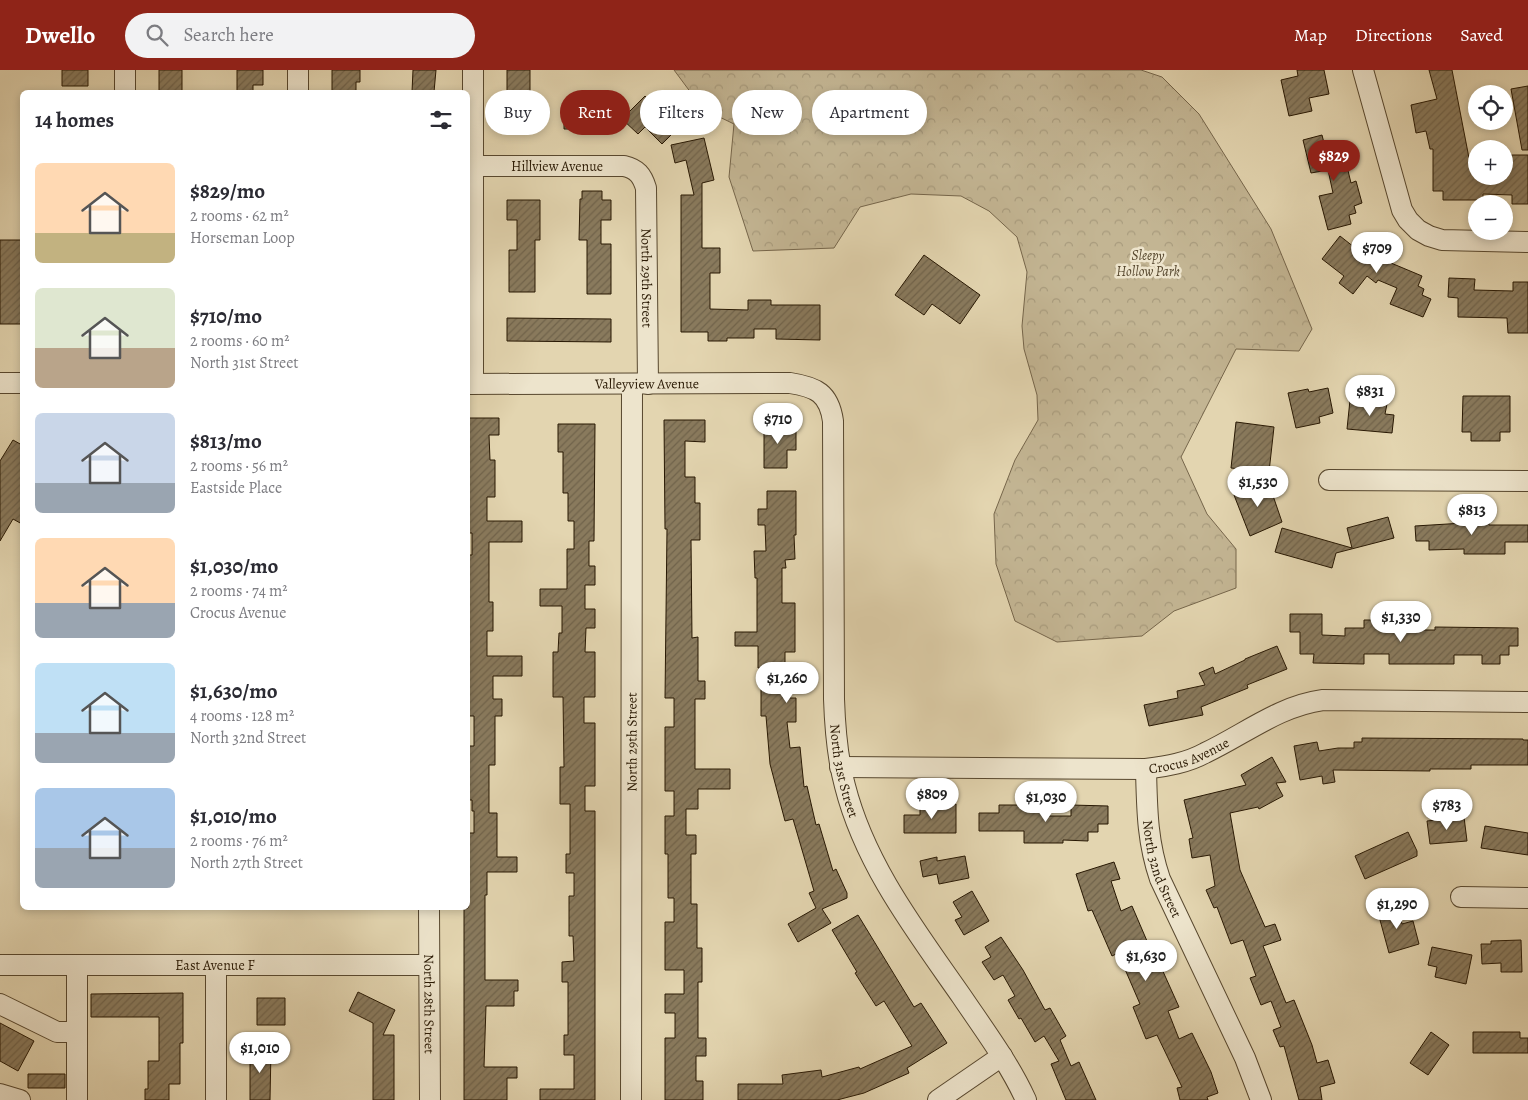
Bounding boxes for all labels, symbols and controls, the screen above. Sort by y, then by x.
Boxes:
search box [125,13,475,58]
text: Dwello [25,19,95,51]
icon: search [143,21,171,49]
text: Search here [183,22,274,48]
text: Map [1294,23,1327,47]
text: Directions [1355,23,1432,47]
text: Saved [1460,23,1503,47]
map controls [1468,85,1513,240]
button: locate [1468,85,1513,130]
chip: Buy [485,90,550,135]
chip: Rent [560,90,630,135]
chip: Filters [640,90,722,135]
chip: New [732,90,802,135]
chip: Apartment [812,90,927,135]
text: 14 homes [35,106,114,134]
icon: filters [427,106,455,134]
pin: $829 [1304,140,1364,182]
button: + [1468,140,1513,185]
text: $829 [1319,145,1349,167]
street label: Hillview Avenue [511,157,603,176]
text: $829/mo [190,177,265,205]
icon: home [75,183,135,243]
button: − [1468,195,1513,240]
text: 2 rooms · 62 m² [190,205,289,227]
text: Horseman Loop [190,227,295,249]
street label: North 29th Street [637,228,657,328]
pin: $709 [1347,232,1407,274]
text: $709 [1362,237,1392,259]
park label: Sleepy Hollow Park [1116,246,1180,281]
text: $710/mo [190,302,262,330]
icon: home [75,308,135,368]
text: 2 rooms · 60 m² [190,330,290,352]
text: North 31st Street [190,352,299,374]
street label: Valleyview Avenue [594,374,699,393]
pin: $831 [1340,374,1400,417]
text: $831 [1356,380,1384,402]
pin: $710 [748,402,808,445]
text: $710 [764,408,792,430]
text: $813/mo [190,427,262,455]
icon: home [75,433,135,493]
text: 2 rooms · 56 m² [190,455,288,477]
pin: $1,530 [1217,466,1299,508]
text: $1,530 [1238,471,1278,493]
text: Eastside Place [190,477,282,499]
pin: $813 [1442,494,1502,536]
text: $813 [1458,499,1486,521]
text: $1,030/mo [190,552,278,580]
icon: home [75,558,135,618]
text: 2 rooms · 74 m² [190,580,288,602]
pin: $1,330 [1360,600,1442,643]
text: Crocus Avenue [190,602,286,624]
text: $1,330 [1381,606,1421,628]
pin: $1,260 [746,662,828,704]
text: $1,260 [767,667,807,689]
text: $1,630/mo [190,677,278,705]
icon: home [75,683,135,743]
street label: North 29th Street [622,692,641,792]
text: 4 rooms · 128 m² [190,705,294,727]
street label: North 31st Street [826,723,864,820]
text: North 32nd Street [190,727,306,749]
street label: Crocus Avenue [1147,733,1232,778]
pin: $809 [902,778,962,820]
pin: $1,030 [1005,780,1087,823]
text: $809 [917,783,947,805]
text: $1,030 [1026,786,1066,808]
pin: $783 [1417,788,1477,831]
text: $783 [1433,794,1461,816]
text: $1,010/mo [190,802,277,830]
icon: home [75,808,135,868]
street label: North 32nd Street [1139,819,1187,921]
text: 2 rooms · 76 m² [190,830,288,852]
text: North 27th Street [190,852,303,874]
pin: $1,290 [1356,888,1438,930]
text: $1,290 [1377,893,1417,915]
pin: $1,630 [1105,940,1187,982]
text: $1,630 [1126,945,1166,967]
street label: North 28th Street [420,954,439,1054]
street label: East Avenue F [175,956,255,975]
pin: $1,010 [219,1032,301,1074]
text: $1,010 [240,1037,280,1059]

